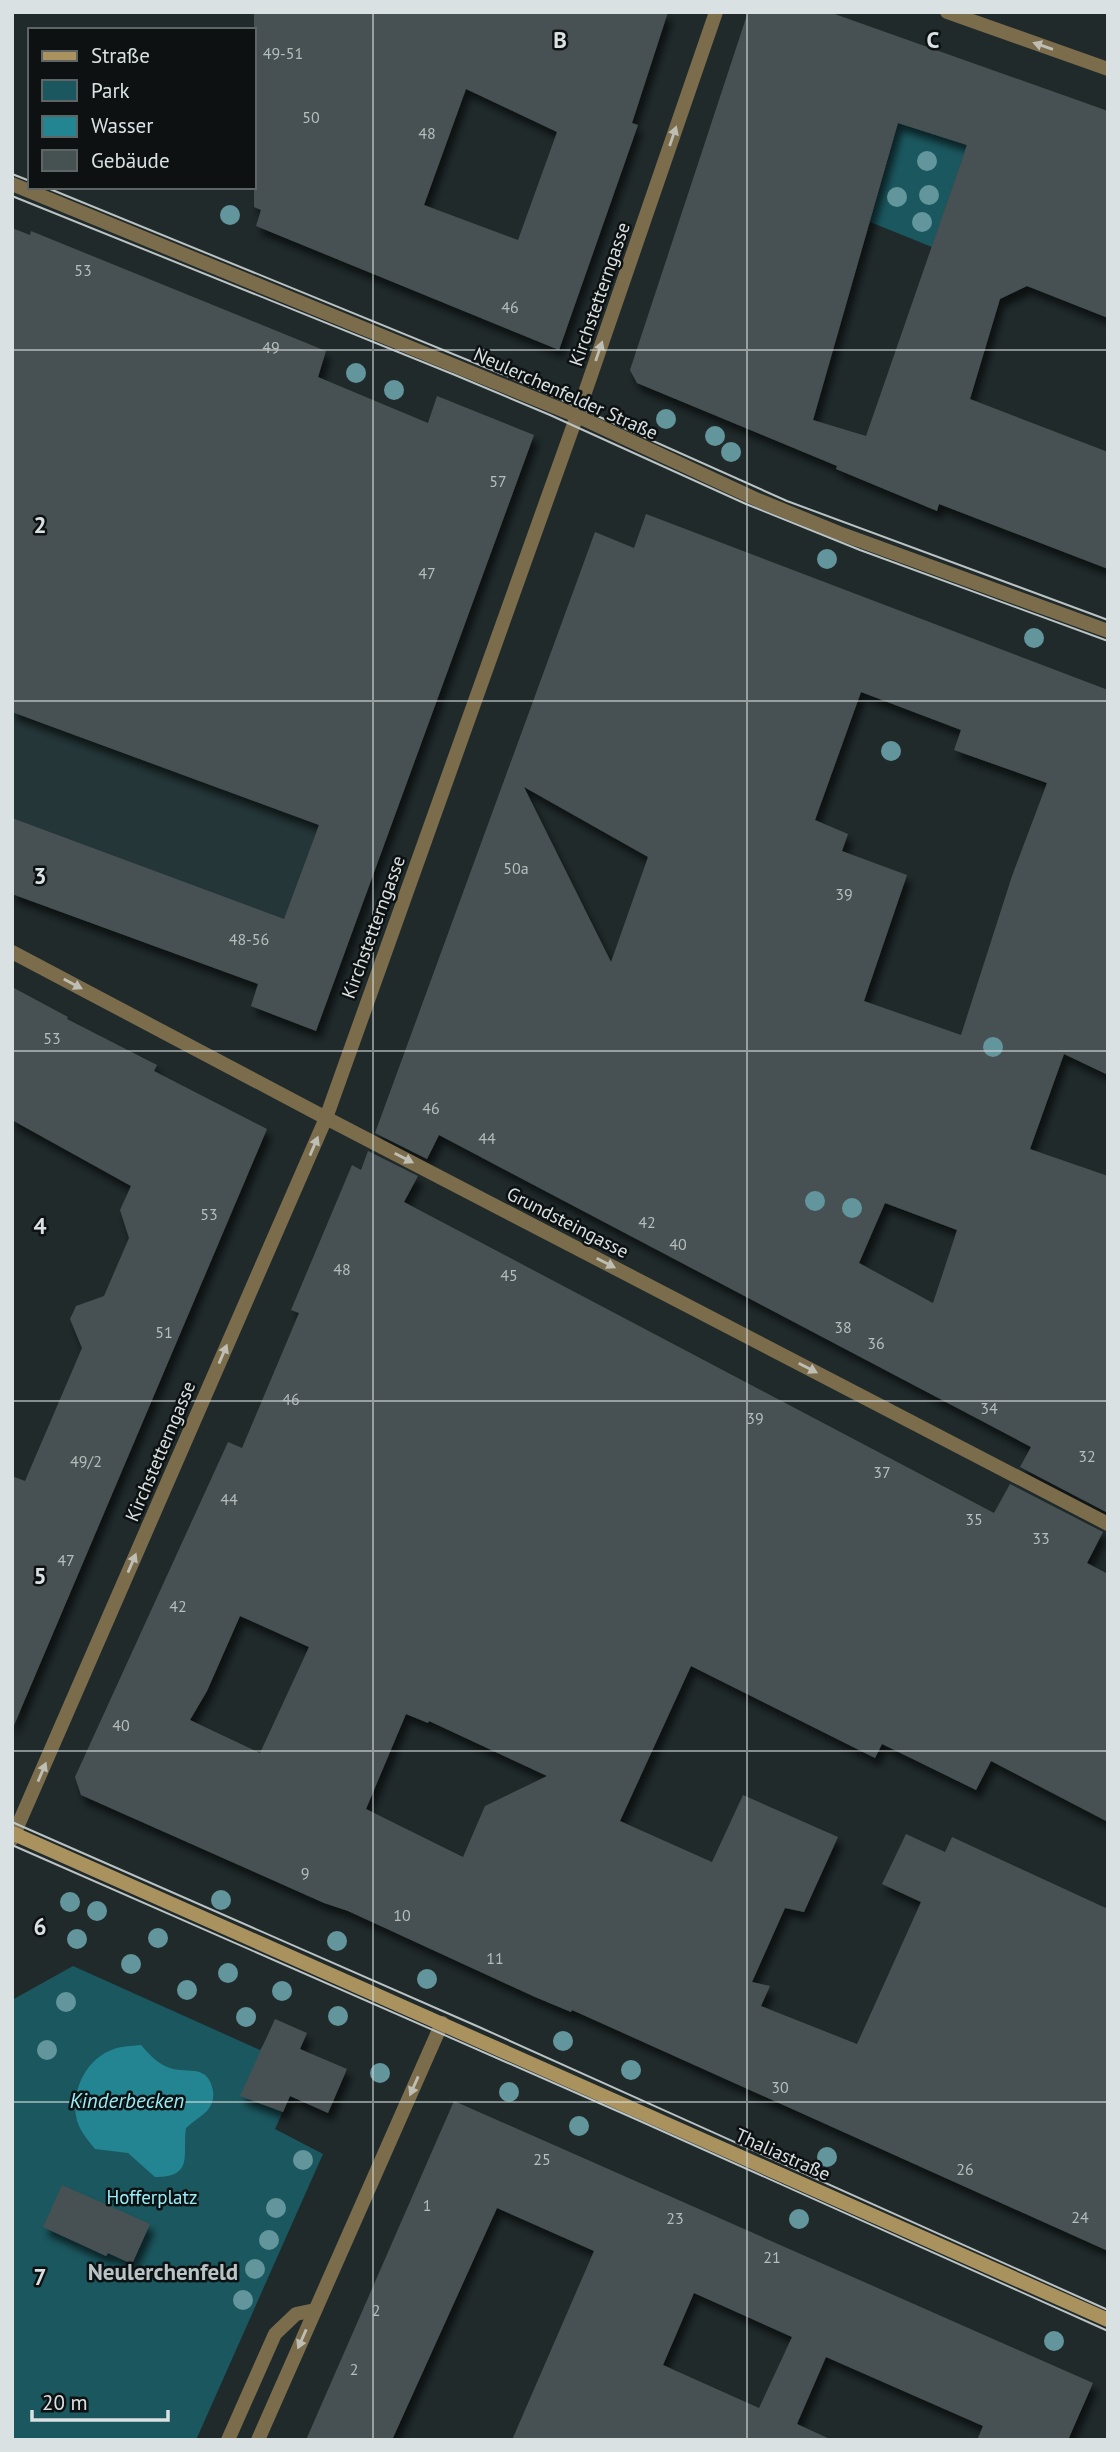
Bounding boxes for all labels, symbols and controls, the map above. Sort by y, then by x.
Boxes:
text: B [553,25,567,54]
text: C [927,25,940,54]
legend [28,28,256,189]
one-way arrow [1033,40,1054,51]
text: Straße [91,42,150,69]
house number: 49-51 [263,43,303,63]
text: Park [91,77,130,104]
house number: 50 [302,107,320,127]
text: Wasser [91,112,153,139]
house number: 48 [418,123,436,143]
one-way arrow [668,126,679,147]
text: Gebäude [91,147,170,174]
street label: Kirchstetterngasse [563,219,635,369]
house number: 53 [74,260,92,280]
house number: 46 [501,297,519,317]
house number: 49 [262,337,280,357]
one-way arrow [594,341,605,362]
street label: Neulerchenfelder Straße [470,342,662,444]
house number: 57 [489,471,507,491]
text: 2 [33,510,47,539]
house number: 47 [418,563,436,583]
street label: Kirchstetterngasse [336,852,410,1002]
house number: 50a [503,858,529,878]
text: 3 [33,861,47,890]
house number: 39 [835,884,853,904]
house number: 48-56 [229,929,269,949]
one-way arrow [63,978,82,990]
house number: 53 [43,1028,61,1048]
house number: 46 [422,1098,440,1118]
house number: 44 [478,1128,496,1148]
one-way arrow [308,1135,319,1156]
one-way arrow [394,1153,414,1164]
street label: Grundsteingasse [503,1181,633,1263]
house number: 53 [200,1204,218,1224]
text: 4 [33,1211,47,1240]
house number: 42 [638,1212,656,1232]
house number: 40 [669,1234,687,1254]
one-way arrow [596,1258,616,1269]
house number: 48 [333,1259,351,1279]
house number: 45 [500,1265,518,1285]
house number: 38 [834,1317,852,1337]
house number: 51 [155,1322,173,1342]
house number: 36 [867,1333,885,1353]
one-way arrow [218,1344,229,1365]
one-way arrow [798,1362,818,1374]
street label: Kirchstetterngasse [120,1377,200,1525]
house number: 46 [282,1389,300,1409]
house number: 34 [980,1398,998,1418]
house number: 39 [746,1408,764,1428]
house number: 32 [1078,1446,1096,1466]
house number: 49/2 [70,1451,102,1471]
house number: 37 [873,1462,891,1482]
house number: 44 [220,1489,238,1509]
house number: 35 [965,1509,983,1529]
house number: 33 [1032,1528,1050,1548]
house number: 47 [57,1550,75,1570]
one-way arrow [127,1552,138,1573]
text: 5 [33,1561,47,1590]
house number: 42 [169,1596,187,1616]
house number: 40 [112,1715,130,1735]
one-way arrow [36,1762,48,1782]
house number: 9 [301,1863,309,1883]
house number: 10 [393,1905,411,1925]
text: 6 [33,1912,47,1941]
house number: 11 [486,1948,504,1968]
one-way arrow [408,2076,420,2096]
house number: 30 [771,2077,789,2097]
water label: Kinderbecken [70,2087,184,2114]
street label: Thaliastraße [732,2122,834,2186]
house number: 25 [533,2149,551,2169]
house number: 26 [956,2159,974,2179]
park label: Hofferplatz [107,2185,197,2209]
house number: 1 [423,2195,431,2215]
house number: 24 [1071,2207,1089,2227]
house number: 23 [666,2208,684,2228]
house number: 21 [763,2247,781,2267]
district label: Neulerchenfeld [88,2257,238,2286]
text: 7 [33,2262,47,2291]
house number: 2 [372,2300,380,2320]
one-way arrow [297,2329,308,2350]
house number: 2 [350,2359,358,2379]
scale bar [32,2378,168,2422]
text: 20 m [42,2389,88,2416]

